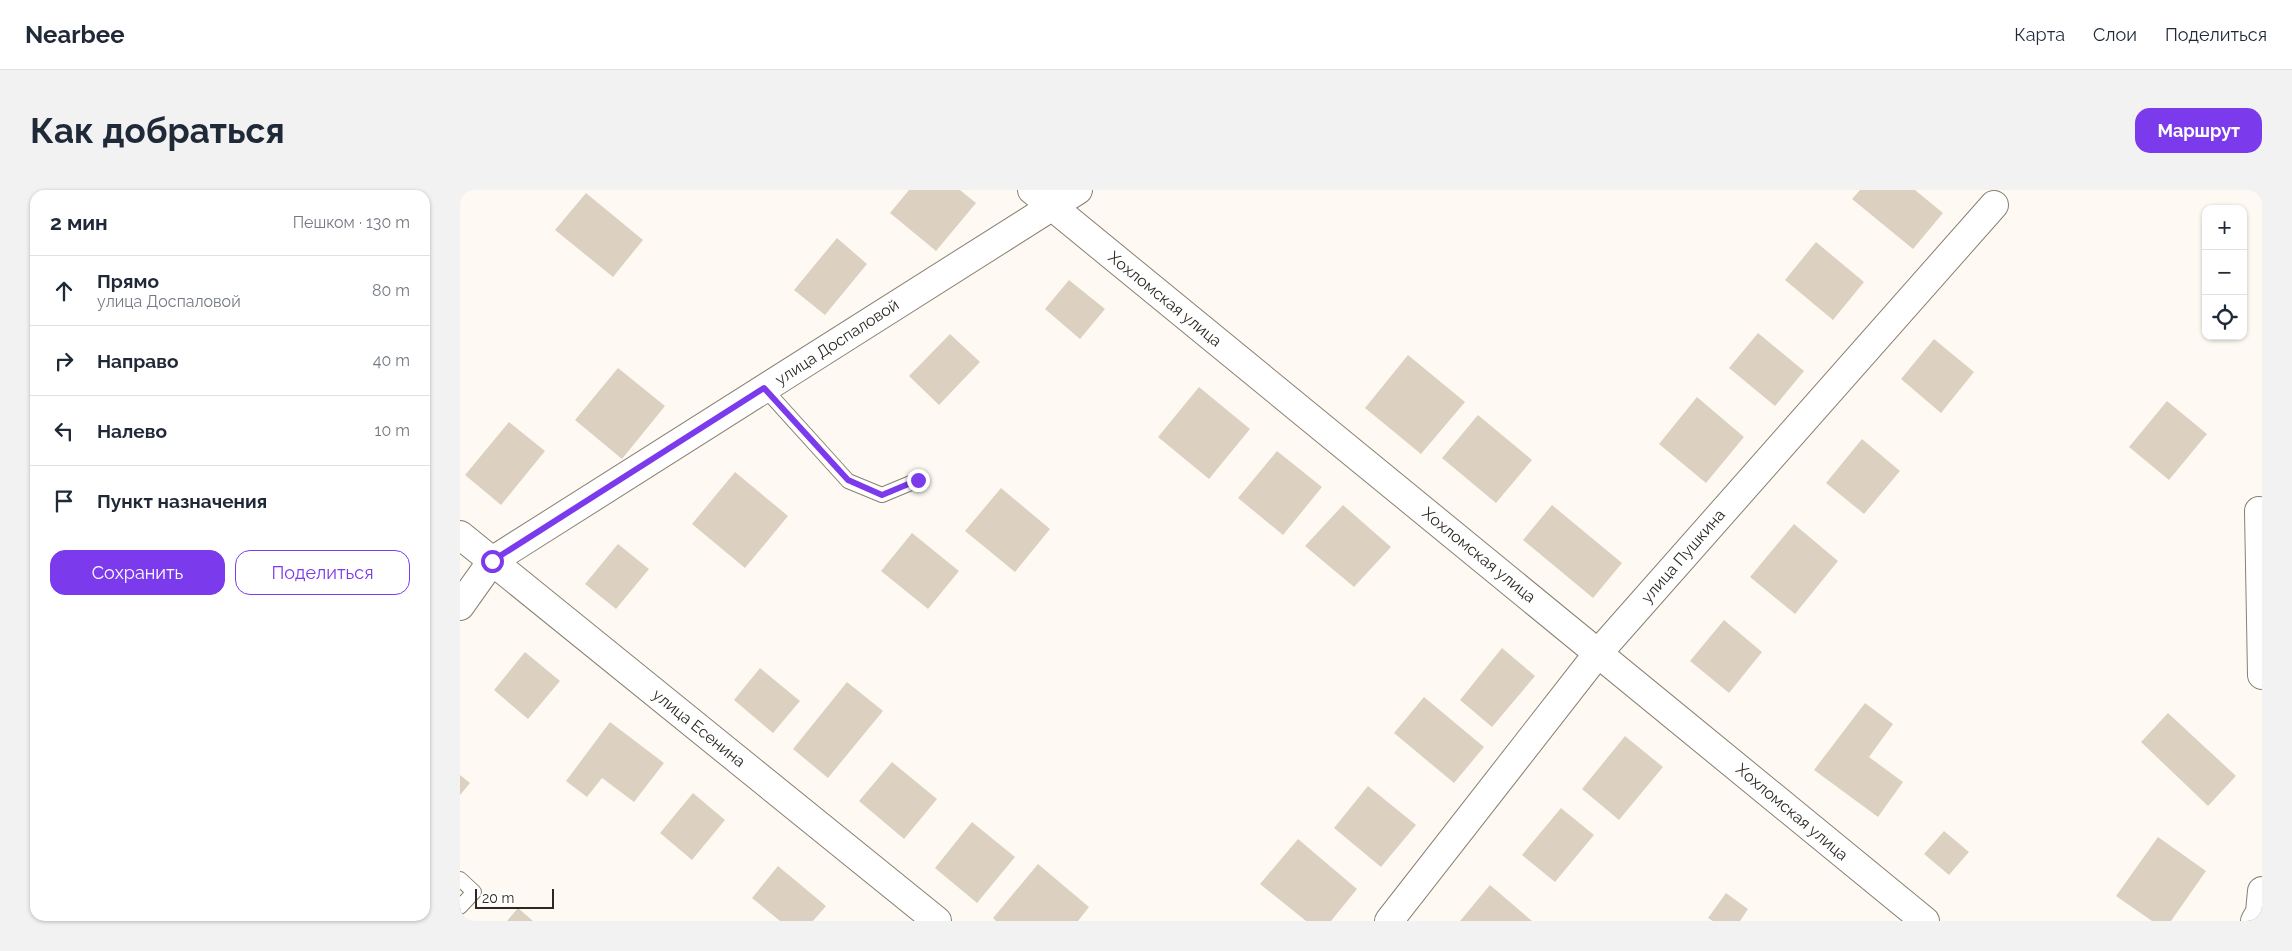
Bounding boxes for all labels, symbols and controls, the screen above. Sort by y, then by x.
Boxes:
text: Nearbee [25,20,125,49]
text: Карта [2014,24,2065,45]
text: Слои [2093,24,2137,45]
text: Поделиться [2165,24,2267,45]
button: Маршрут [2135,108,2262,153]
text: Как добраться [30,110,285,151]
map controls [2202,205,2247,340]
button: + [2202,205,2247,250]
text: 2 мин [50,210,108,235]
text: Пешком · 130 m [293,213,410,232]
street label: Хохломская улица [1104,247,1226,351]
button: − [2202,250,2247,295]
text: Прямо [97,270,159,292]
icon: ahead [50,277,78,305]
text: 80 m [372,281,410,300]
text: улица Доспаловой [97,292,241,311]
street label: улица Доспаловой [772,295,902,389]
button: locate [2202,295,2247,340]
icon: right [50,347,78,375]
text: Направо [97,350,178,372]
text: 40 m [373,351,410,370]
icon: left [50,417,78,445]
text: Налево [97,420,167,442]
text: 10 m [375,421,410,440]
route end [907,469,930,492]
icon: arrive [50,487,78,515]
text: Пункт назначения [97,490,267,512]
street label: Хохломская улица [1418,503,1540,607]
street label: улица Пушкина [1637,505,1729,607]
button: Сохранить [50,550,225,595]
button: Поделиться [235,550,410,595]
route start [481,550,504,573]
street label: улица Есенина [649,685,749,771]
street label: Хохломская улица [1732,760,1852,864]
scale bar [475,886,554,909]
text: 20 m [482,890,514,906]

